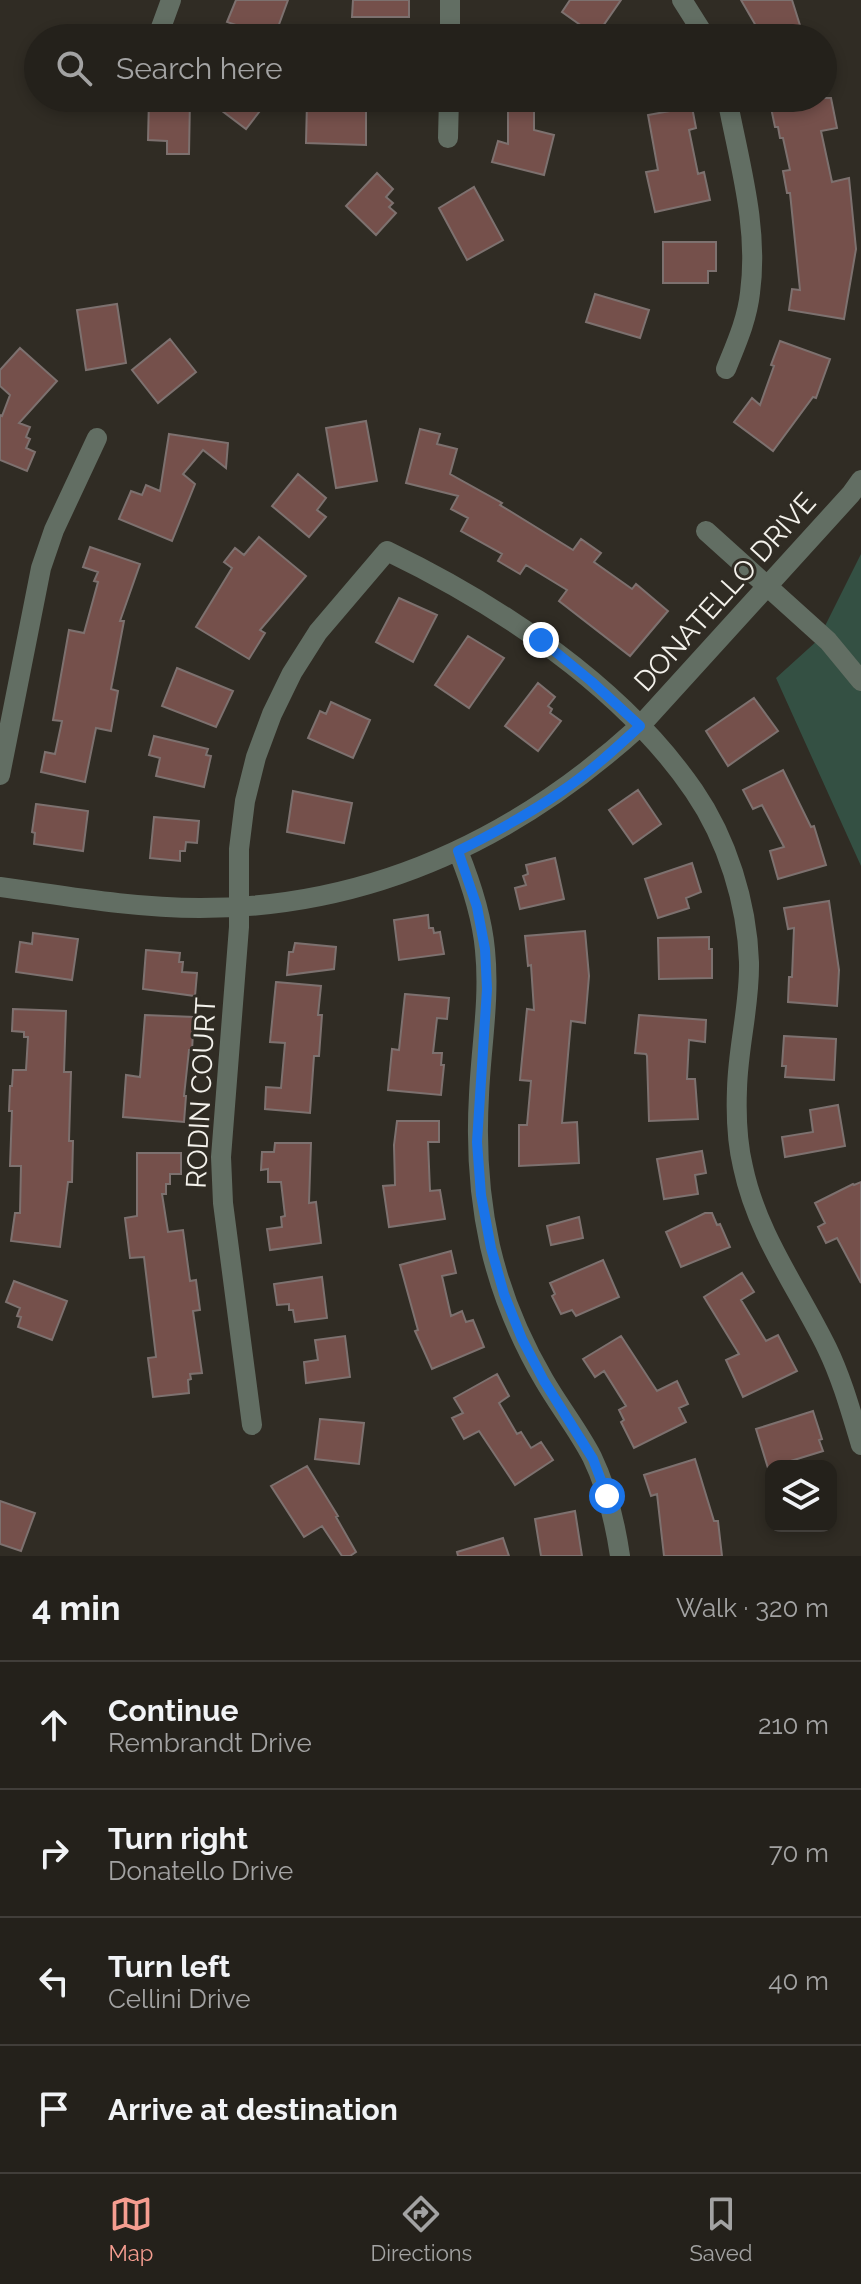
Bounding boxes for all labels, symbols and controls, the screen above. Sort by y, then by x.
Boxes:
search box [24,24,837,112]
icon: search [52,46,96,90]
text: Search here [116,51,283,86]
street label: DONATELLO DRIVE [627,486,823,698]
route end [523,622,559,658]
street label: RODIN COURT [180,997,222,1189]
map controls [765,1460,837,1532]
button: layers [765,1460,837,1532]
route start [589,1478,625,1514]
text: 4 min [32,1588,120,1628]
text: Walk · 320 m [676,1593,829,1623]
text: Continue [108,1693,239,1728]
icon: ahead [32,1703,76,1747]
text: 210 m [758,1710,829,1740]
text: Rembrandt Drive [108,1728,312,1758]
text: Turn right [108,1821,248,1856]
icon: right [32,1831,76,1875]
text: 70 m [769,1838,829,1868]
text: Donatello Drive [108,1856,293,1886]
text: Turn left [108,1949,230,1984]
icon: left [32,1959,76,2003]
text: 40 m [768,1966,829,1996]
text: Cellini Drive [108,1984,250,2014]
icon: arrive [32,2087,76,2131]
text: Arrive at destination [108,2092,398,2127]
tab: Map [109,2192,153,2266]
tab: Directions [371,2192,472,2266]
tab: Saved [689,2192,752,2266]

